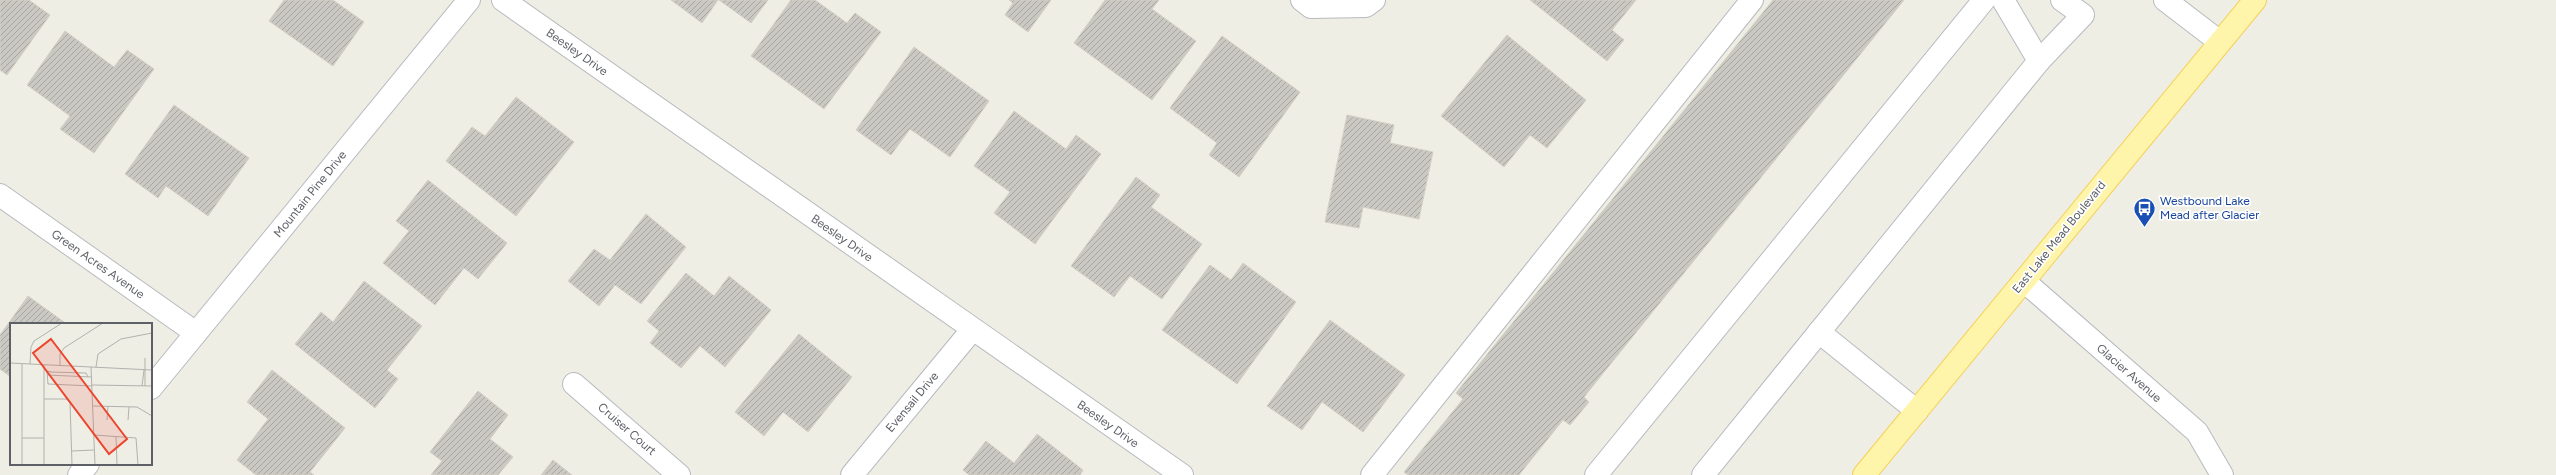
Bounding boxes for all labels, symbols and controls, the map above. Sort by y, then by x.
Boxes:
street label: Beesley Drive [543,26,611,79]
street label: Mountain Pine Drive [271,148,349,240]
street label: East Lake Mead Boulevard [2009,178,2109,296]
place label: Westbound Lake Mead after Glacier [2160,194,2259,222]
bus stop icon: Westbound Lake Mead after Glacier [2131,195,2157,228]
street label: Beesley Drive [808,212,876,265]
street label: Green Acres Avenue [49,227,148,302]
inset map [10,323,152,465]
street label: Glacier Avenue [2094,341,2165,405]
street label: Evensail Drive [883,369,942,435]
street label: Beesley Drive [1074,398,1142,451]
street label: Cruiser Court [595,400,659,458]

